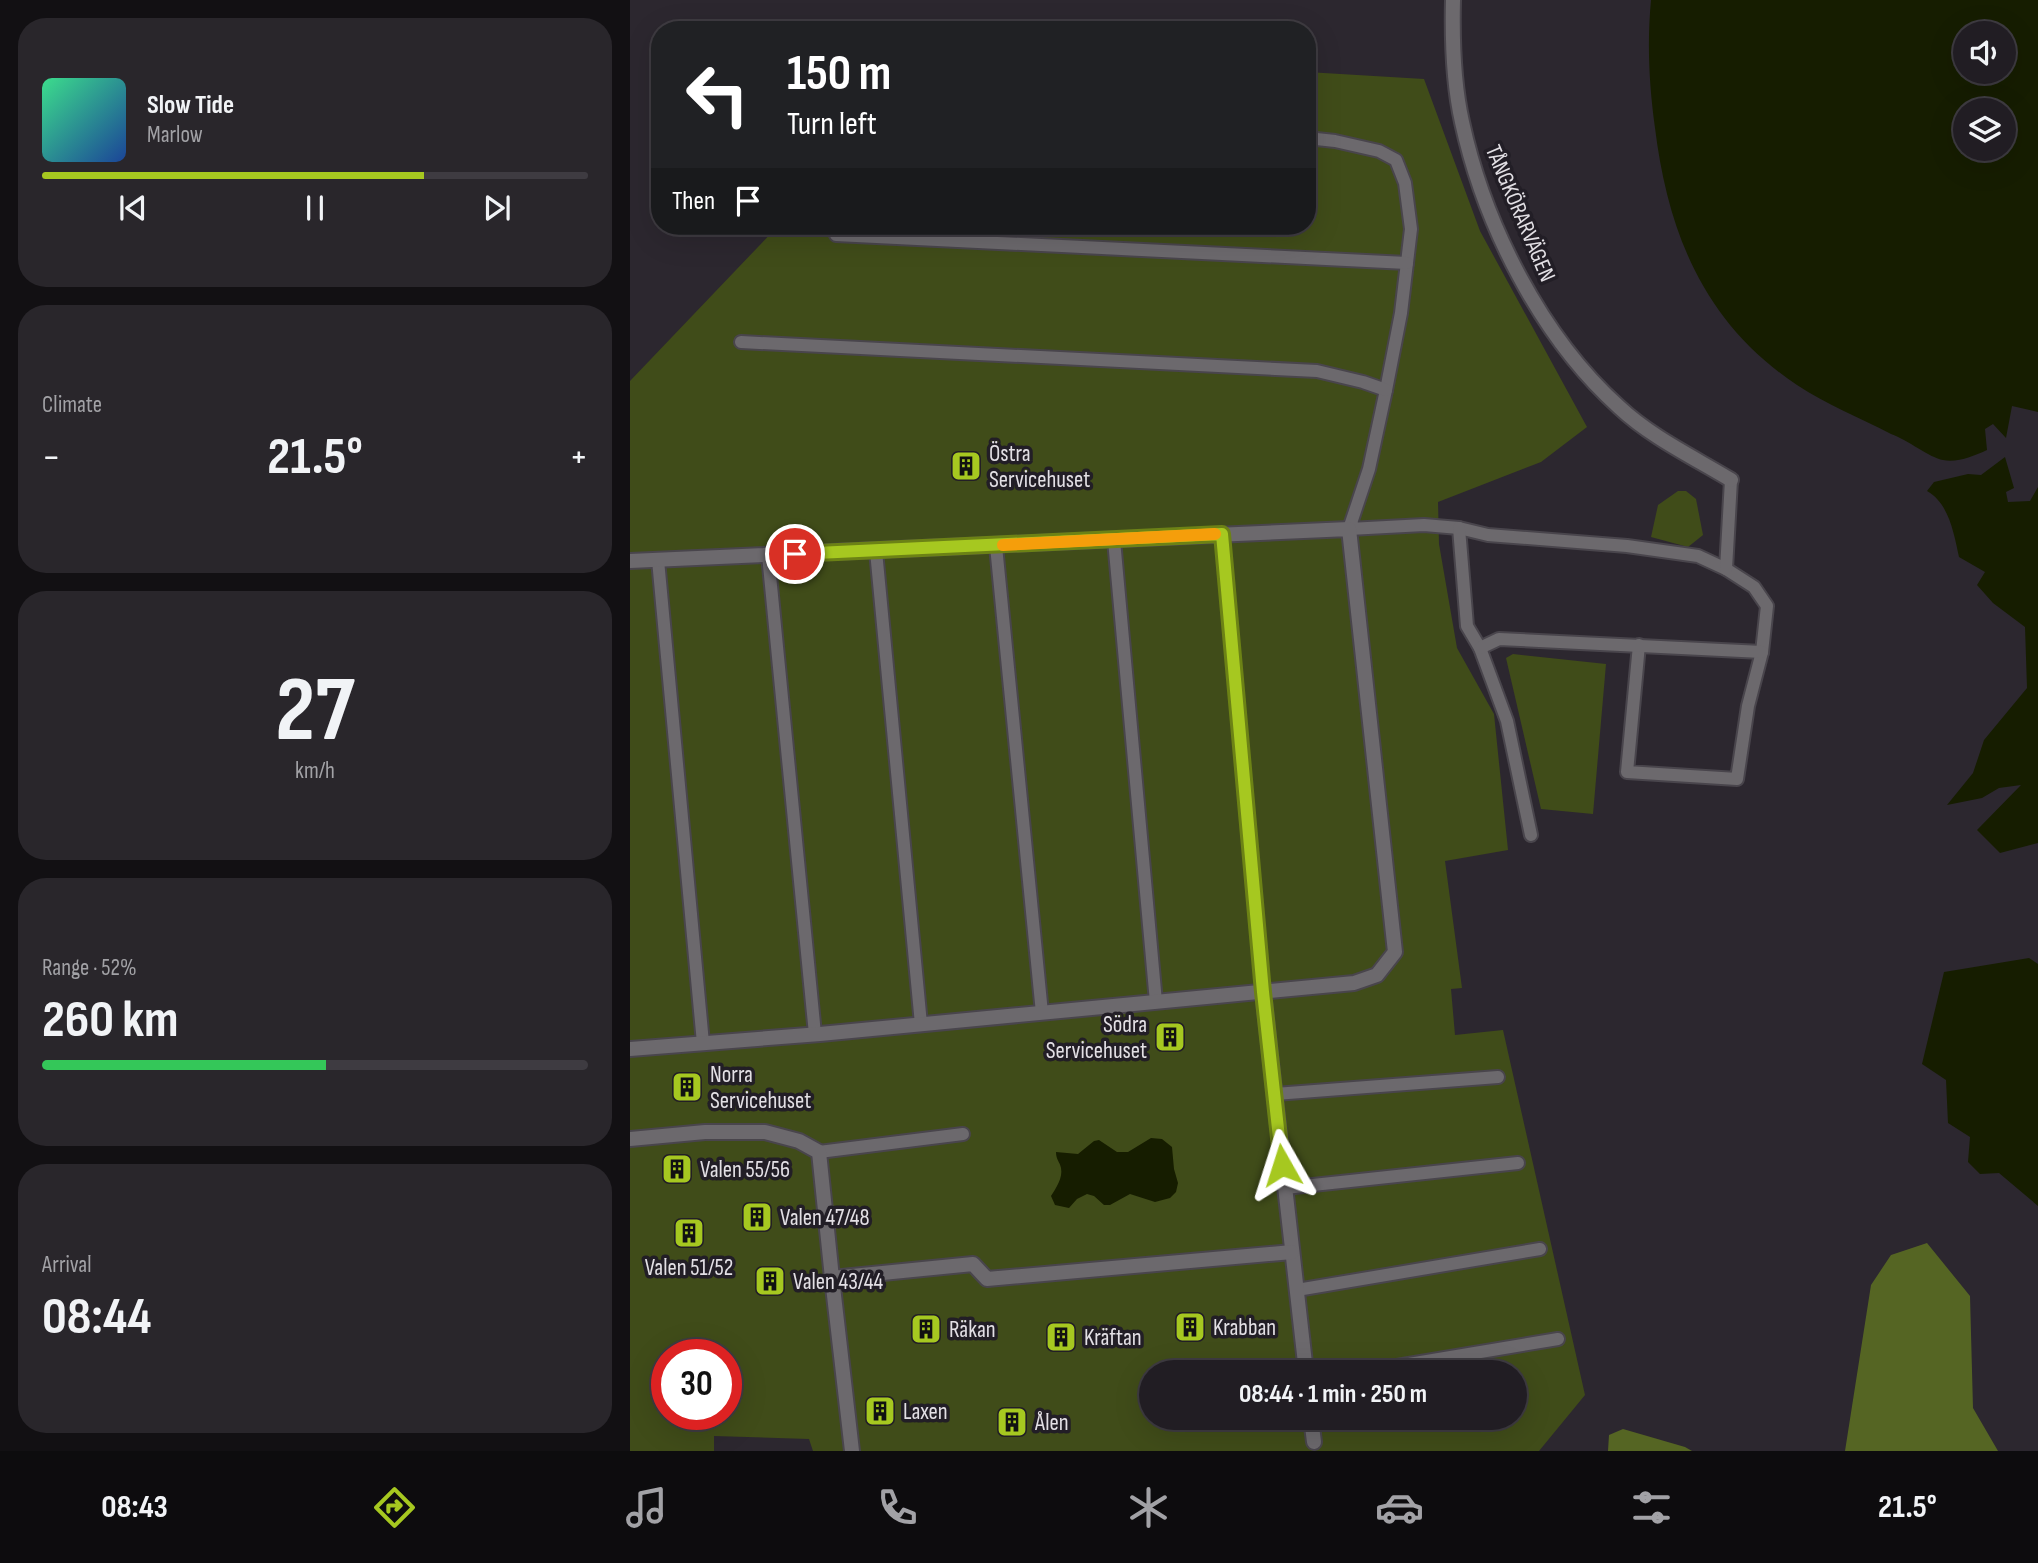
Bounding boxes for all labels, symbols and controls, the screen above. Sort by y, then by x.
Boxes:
map controls [1953,21,2016,161]
button: sound [1953,21,2016,84]
text: 150 m [787,45,891,104]
icon: left [672,49,763,140]
text: Slow Tide [147,90,234,121]
button: layers [1953,98,2016,161]
text: Turn left [787,105,877,144]
text: Marlow [147,121,203,149]
street label: TÅNGKÖRARVÄGEN [1479,141,1561,286]
icon: arrive [729,182,767,220]
text: Then [672,186,715,217]
icon: previous [114,189,152,227]
icon: pause [296,189,334,227]
icon: next [478,189,516,227]
text: Climate [42,391,102,419]
text: 21.5° [267,426,363,489]
text: − [42,435,61,480]
text: + [569,435,588,480]
place label: Östra Servicehuset [989,440,1090,494]
building icon: Östra Servicehuset [949,449,983,483]
pin [765,524,825,584]
icon: arrive [776,535,814,573]
text: 27 [275,657,355,766]
text: km/h [295,757,335,785]
text: Range · 52% [42,954,137,982]
text: 260 km [42,989,179,1052]
place label: Södra Servicehuset [1046,1011,1147,1065]
building icon: Södra Servicehuset [1153,1020,1187,1054]
place label: Norra Servicehuset [710,1061,811,1115]
building icon: Norra Servicehuset [670,1070,704,1104]
position arrow [1245,1128,1319,1202]
building icon: Valen 55/56 [660,1152,694,1186]
place label: Valen 55/56 [700,1156,790,1184]
building icon: Valen 47/48 [740,1200,774,1234]
place label: Valen 47/48 [780,1204,870,1232]
building icon: Valen 51/52 [672,1216,706,1250]
text: Arrival [42,1251,91,1279]
place label: Valen 51/52 [645,1254,733,1282]
building icon: Valen 43/44 [753,1264,787,1298]
place label: Valen 43/44 [793,1268,883,1296]
text: 08:44 [42,1286,151,1349]
building icon: Krabban [1173,1310,1207,1344]
building icon: Räkan [909,1312,943,1346]
place label: Krabban [1213,1314,1276,1342]
place label: Räkan [949,1316,996,1344]
building icon: Kräftan [1044,1320,1078,1354]
place label: Kräftan [1084,1324,1142,1352]
speed limit sign: 30 [651,1339,742,1430]
text: 08:44 · 1 min · 250 m [1239,1379,1427,1410]
building icon: Laxen [863,1394,897,1428]
place label: Laxen [903,1398,948,1426]
building icon: Ålen [995,1405,1029,1439]
place label: Ålen [1034,1409,1069,1437]
icon: directions [370,1483,419,1532]
icon: music [622,1483,671,1532]
icon: phone [873,1483,922,1532]
icon: climate [1124,1483,1173,1532]
icon: car [1375,1483,1424,1532]
icon: filters [1627,1483,1676,1532]
text: 08:43 [101,1488,168,1527]
text: 21.5° [1878,1488,1937,1527]

